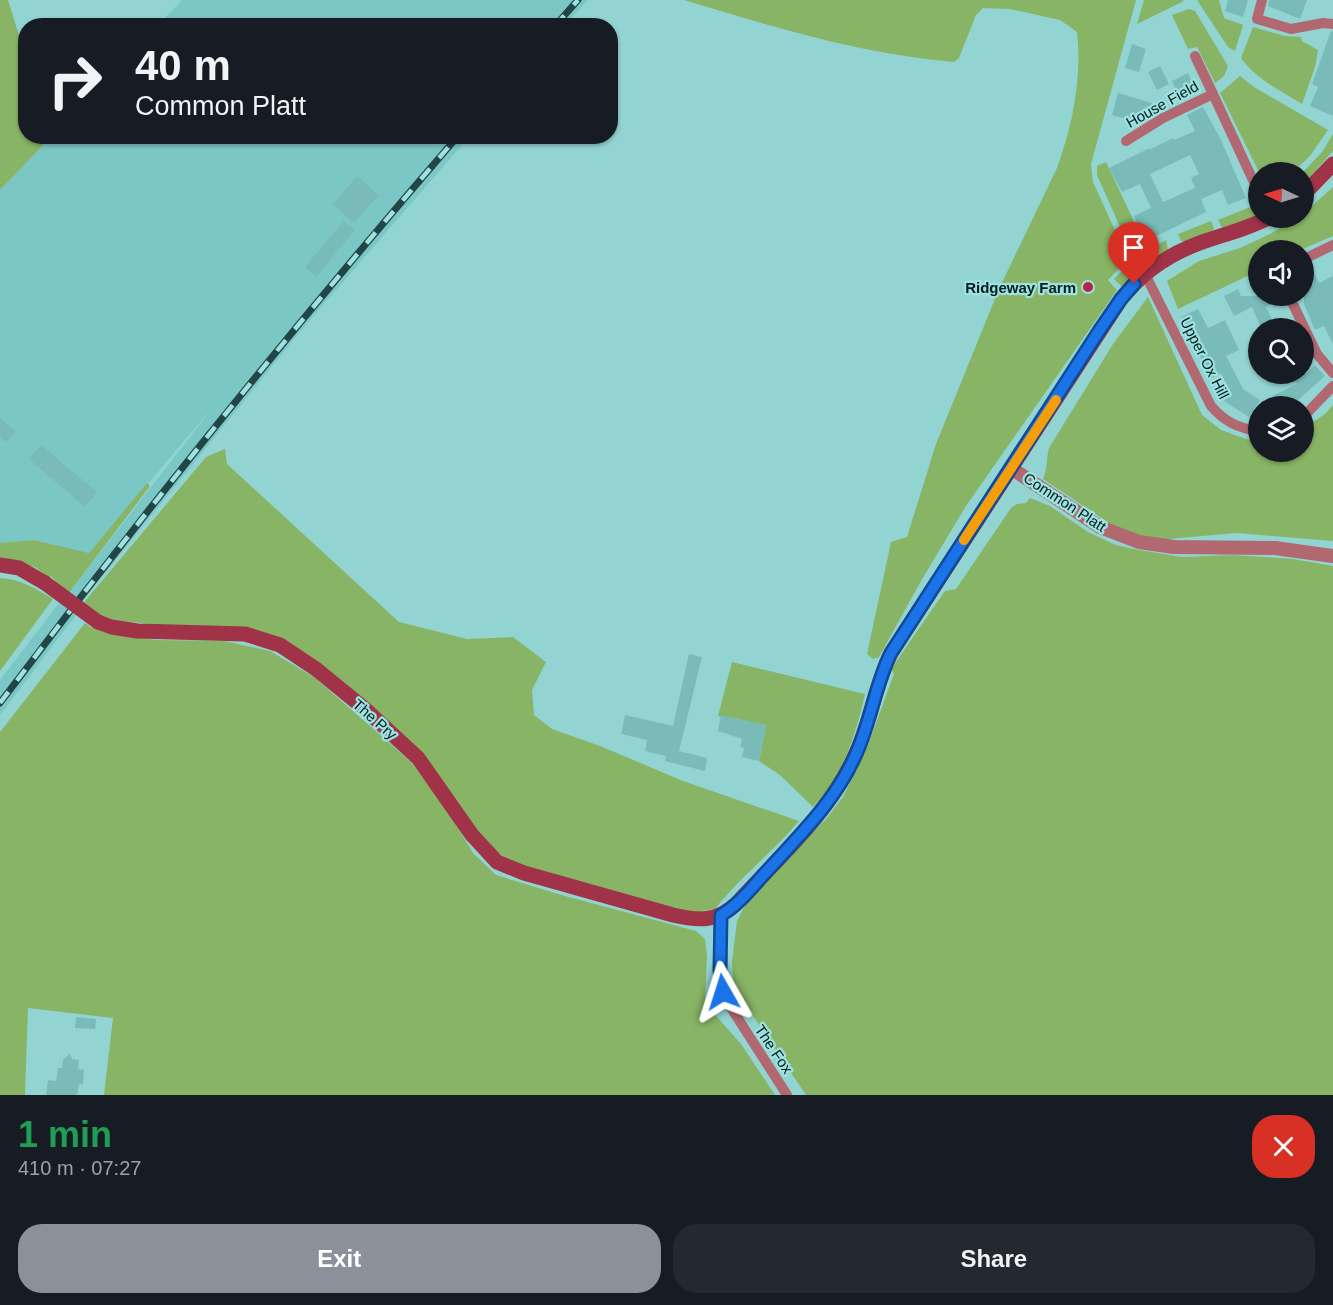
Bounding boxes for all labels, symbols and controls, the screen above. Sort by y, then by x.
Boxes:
icon: right [36,42,114,120]
text: 40 m [135,42,231,89]
street label: House Field [1123,77,1201,131]
text: Common Platt [135,91,306,121]
north arrow [1248,162,1314,228]
map controls [1248,162,1314,462]
pin [1108,222,1159,284]
icon: arrive [1117,231,1150,264]
button: sound [1248,240,1314,306]
place label: Ridgeway Farm [965,279,1076,296]
marker: Ridgeway Farm [1081,280,1095,294]
street label: Upper Ox Hill [1177,314,1233,402]
button: search [1248,318,1314,384]
button: layers [1248,396,1314,462]
street label: Common Platt [1021,469,1110,535]
street label: The Pry [350,695,401,743]
position arrow [691,960,755,1024]
street label: The Fox [752,1021,797,1077]
text: 1 min [18,1114,112,1155]
button: close [1252,1115,1315,1178]
text: 410 m · 07:27 [18,1157,141,1179]
button: Exit [18,1224,661,1293]
button: Share [673,1224,1315,1293]

